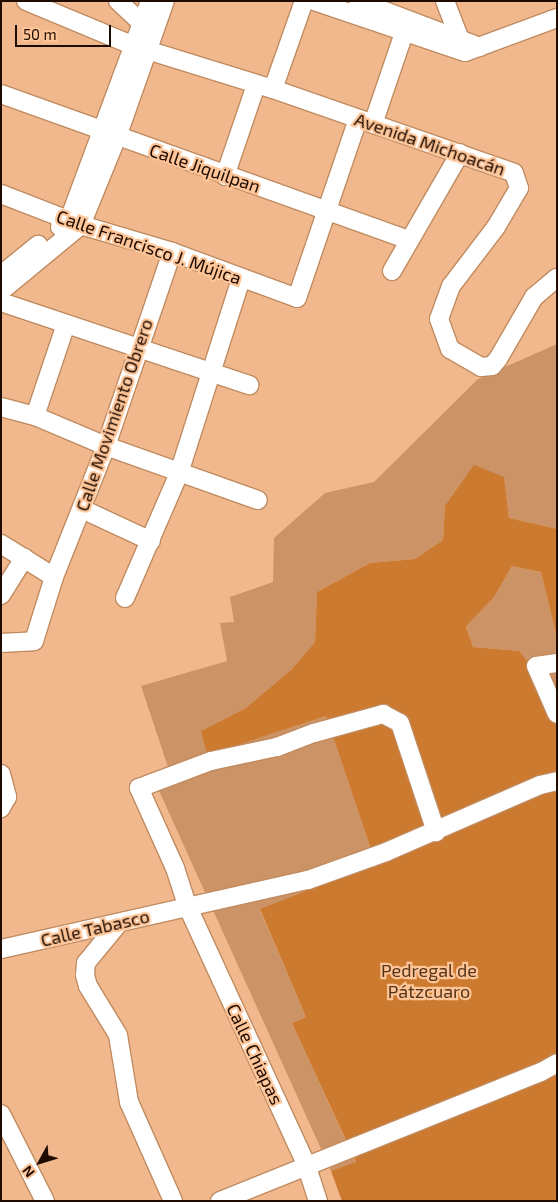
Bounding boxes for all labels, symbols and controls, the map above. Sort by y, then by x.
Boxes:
scale bar [18,15,114,47]
text: 50 m [23,25,57,43]
street label: Avenida Michoacán [352,108,508,180]
street label: Calle Jiquilpan [147,139,263,197]
street label: Calle Francisco J. Mújica [53,205,245,289]
street label: Calle Movimiento Obrero [71,316,157,514]
street label: Calle Tabasco [38,905,152,951]
park label: Pedregal de Pátzcuaro [381,960,477,1002]
street label: Calle Chiapas [222,1000,288,1108]
north arrow [15,1137,65,1187]
text: N [18,1162,38,1181]

